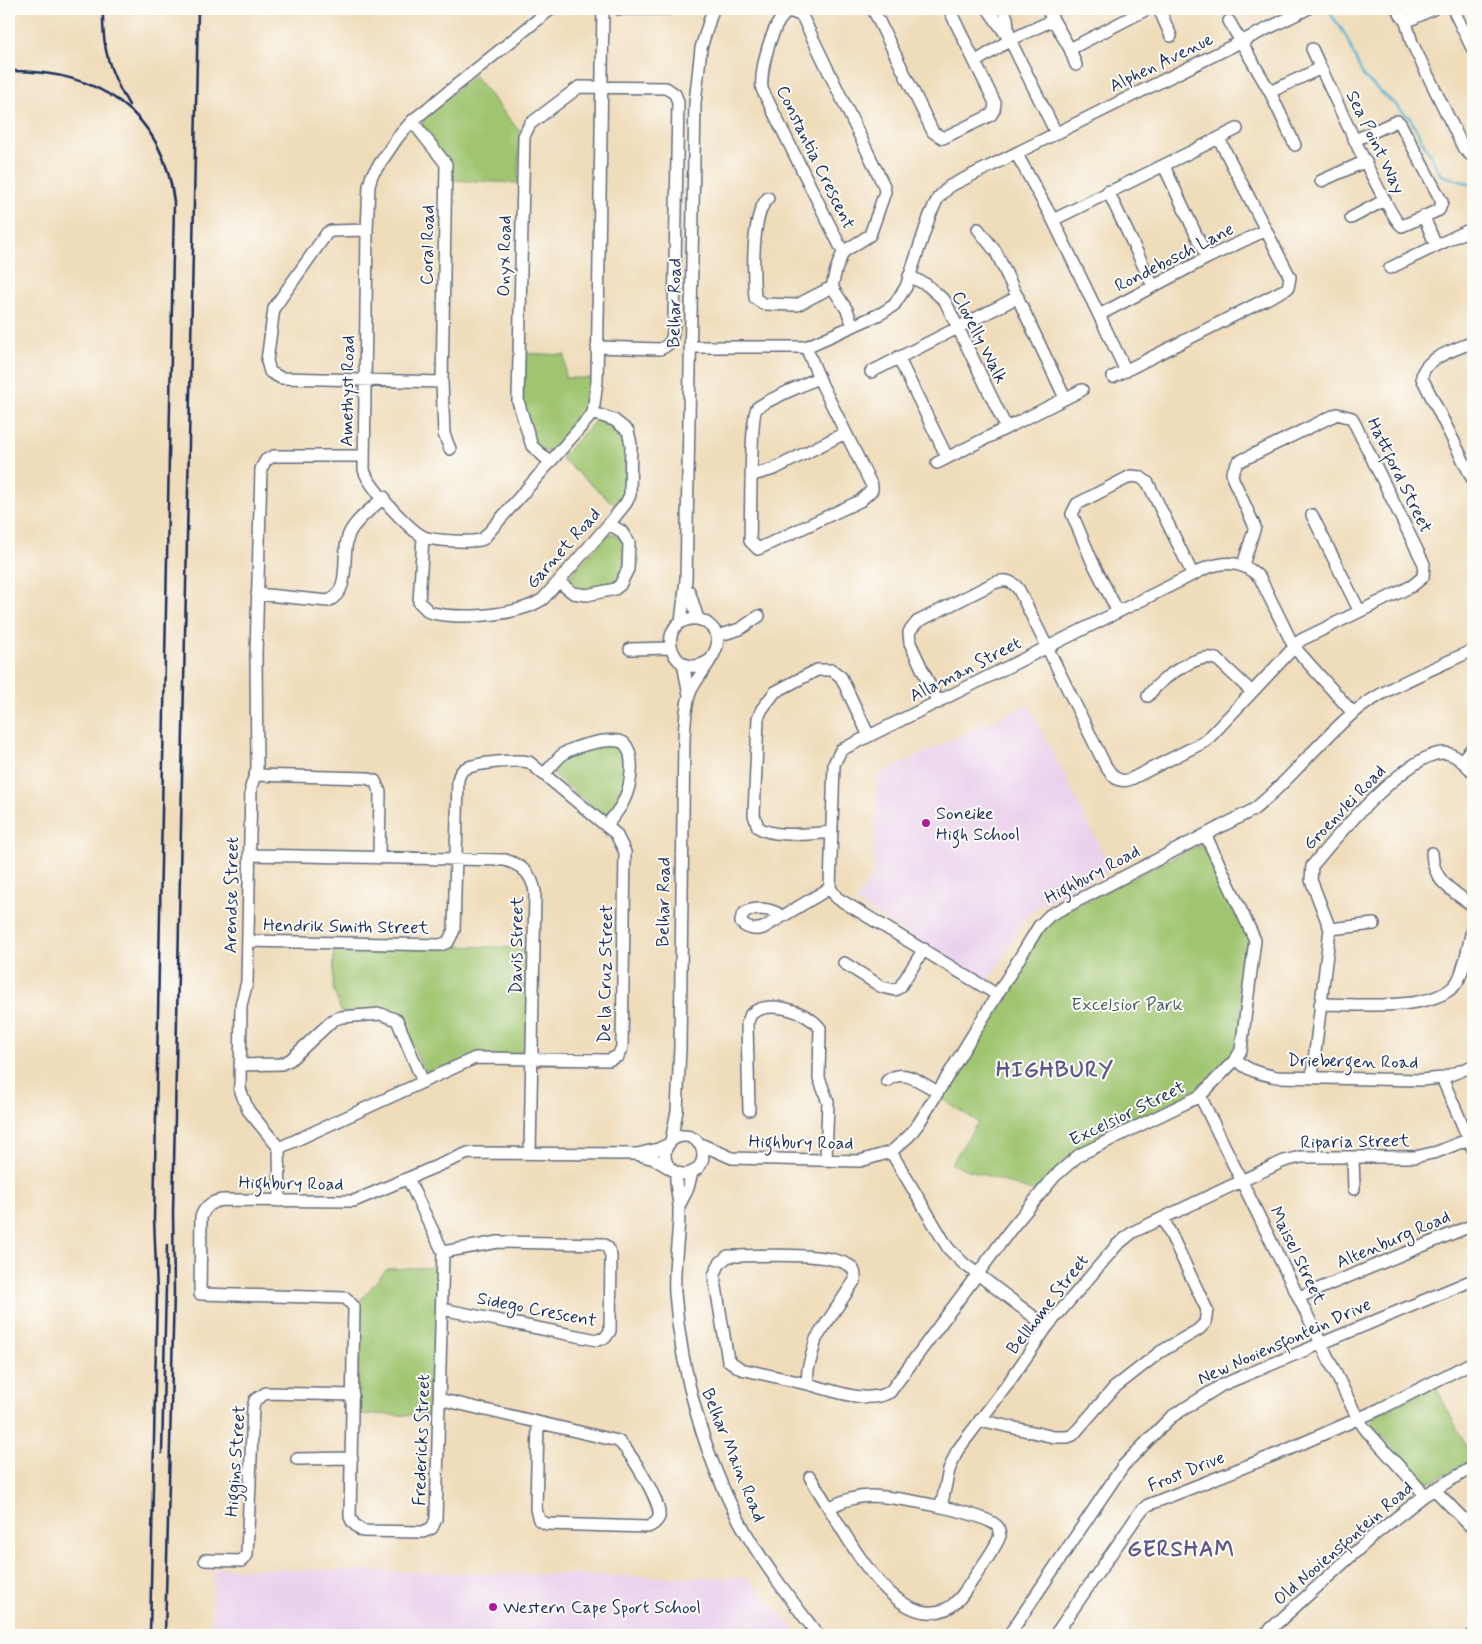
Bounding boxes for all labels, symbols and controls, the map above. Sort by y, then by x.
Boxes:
street label: Alphen Avenue [1105,27,1217,98]
street label: Constantia Crescent [770,82,860,233]
street label: Sea Point Way [1340,87,1411,198]
street label: Coral Road [415,205,441,285]
street label: Onyx Road [492,215,518,297]
street label: Rondebosch Lane [1111,218,1238,298]
street label: Belhar Road [662,258,688,348]
street label: Clovelly Walk [945,287,1013,388]
street label: Amethyst Road [335,335,361,447]
street label: Hattford Street [1359,414,1437,538]
street label: Garnet Road [521,503,606,594]
street label: Allaman Street [905,631,1026,708]
street label: Groenvlei Road [1298,760,1392,856]
place label: Soneike High School [936,802,1020,849]
marker: Soneike High School [920,817,932,829]
street label: Arendse Street [219,836,245,954]
street label: Highbury Road [1041,840,1145,912]
street label: Belhar Road [651,857,677,947]
street label: Davis Street [504,895,530,994]
street label: De la Cruz Street [593,904,619,1044]
street label: Hendrik Smith Street [263,914,430,940]
park label: Excelsior Park [1071,993,1183,1017]
street label: Driebergen Road [1287,1049,1419,1077]
district label: HIGHBURY [996,1057,1114,1085]
street label: Excelsior Street [1066,1076,1189,1152]
street label: Riparia Street [1300,1129,1410,1155]
street label: Highbury Road [748,1130,854,1158]
street label: Highbury Road [238,1171,344,1199]
street label: Maisel Street [1263,1203,1331,1309]
street label: Altenburg Road [1333,1205,1455,1276]
street label: Bellhome Street [1001,1250,1095,1359]
street label: Sidego Crescent [475,1287,599,1334]
street label: New Nooiensfontein Drive [1194,1293,1376,1393]
street label: Fredericks Street [408,1373,436,1506]
street label: Belhar Main Road [695,1385,771,1526]
street label: Higgins Street [220,1404,254,1518]
street label: Frost Drive [1144,1446,1228,1498]
street label: Old Nooiensfontein Road [1269,1476,1420,1613]
district label: GERSHAM [1127,1536,1235,1564]
place label: Western Cape Sport School [503,1596,701,1620]
marker: Western Cape Sport School [487,1601,499,1613]

